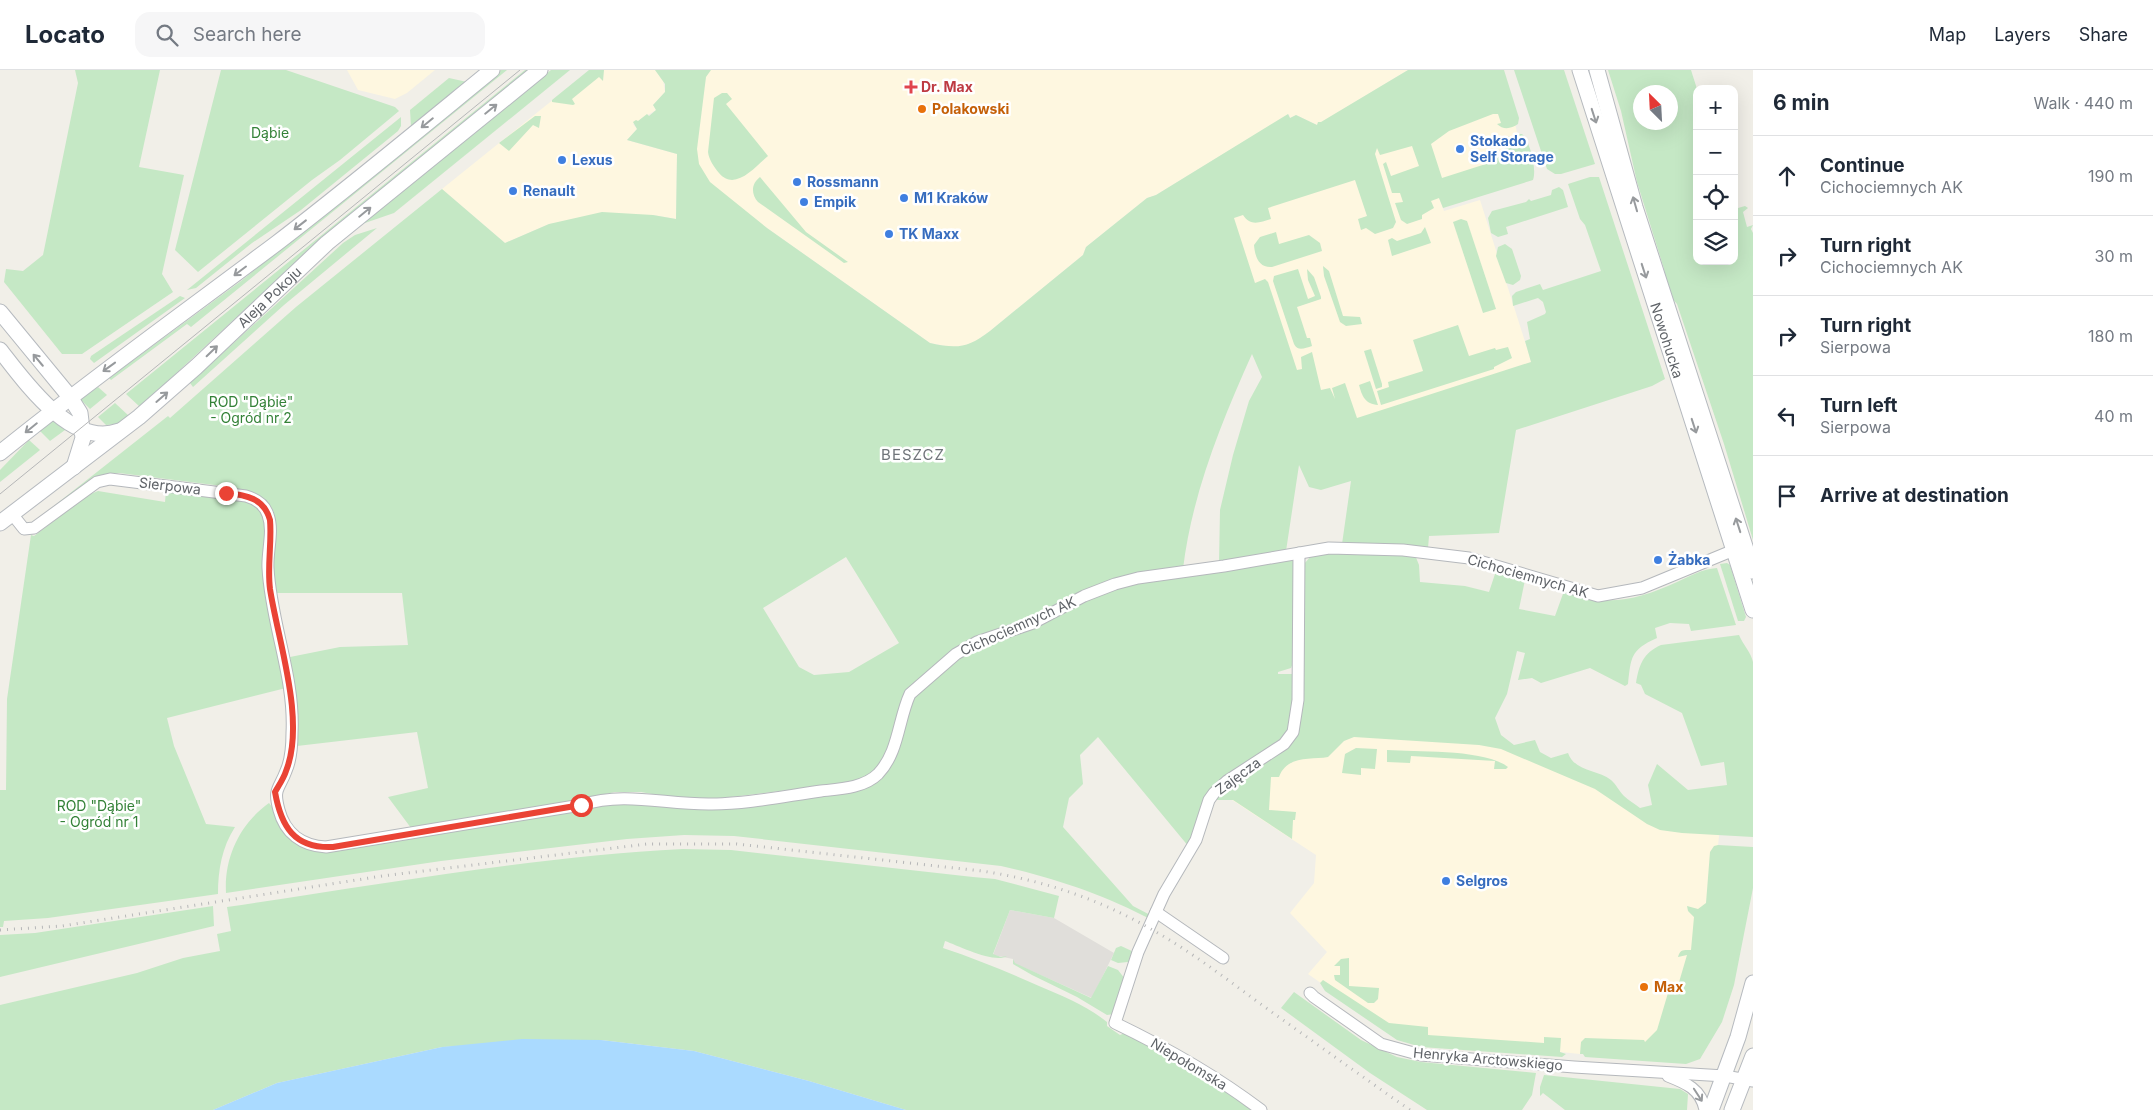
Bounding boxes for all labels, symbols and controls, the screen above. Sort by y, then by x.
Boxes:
search box [135,12,485,57]
text: Locato [25,20,105,49]
icon: search [153,21,181,49]
text: Search here [193,23,301,46]
text: Map [1929,24,1966,45]
text: Layers [1994,24,2051,45]
text: Share [2079,24,2128,45]
place label: Dr. Max [921,78,973,95]
marker: Dr. Max [905,81,917,93]
north arrow [1633,85,1678,130]
map controls [1693,85,1738,265]
button: + [1693,85,1738,130]
text: 6 min [1773,90,1830,115]
text: Walk · 440 m [2034,93,2133,113]
place label: Polakowski [932,100,1010,117]
marker: Polakowski [916,103,928,115]
one-way arrow [484,104,497,115]
one-way arrow [1590,108,1600,124]
one-way arrow [421,117,434,128]
park label: Dąbie [251,124,289,141]
button: − [1693,130,1738,175]
place label: Stokado Self Storage [1470,132,1554,165]
marker: Stokado Self Storage [1454,143,1466,155]
place label: Lexus [572,151,613,168]
marker: Lexus [556,154,568,166]
text: Continue [1820,154,1905,177]
icon: ahead [1773,162,1801,190]
text: 190 m [2088,166,2133,186]
place label: Rossmann [807,173,879,190]
button: locate [1693,175,1738,220]
marker: Rossmann [791,176,803,188]
text: Cichociemnych AK [1820,177,1963,197]
place label: Renault [523,182,575,199]
marker: Renault [507,185,519,197]
place label: M1 Kraków [914,189,988,206]
marker: M1 Kraków [898,192,910,204]
place label: Empik [814,193,857,210]
marker: Empik [798,196,810,208]
one-way arrow [1629,196,1639,212]
one-way arrow [358,207,371,218]
one-way arrow [294,219,307,230]
button: layers [1693,220,1738,265]
place label: TK Maxx [899,225,959,242]
marker: TK Maxx [883,228,895,240]
text: Turn right [1820,234,1911,257]
icon: right [1773,242,1801,270]
text: 30 m [2095,246,2133,266]
text: Cichociemnych AK [1820,257,1963,277]
street label: Aleja Pokoju [234,263,305,331]
one-way arrow [1640,263,1649,278]
one-way arrow [234,265,247,276]
street label: Nowohucka [1647,300,1687,380]
text: Turn right [1820,314,1911,337]
icon: right [1773,322,1801,350]
text: 180 m [2088,326,2133,346]
text: Sierpowa [1820,337,1891,357]
one-way arrow [206,345,219,357]
one-way arrow [33,354,44,367]
one-way arrow [102,362,116,372]
one-way arrow [155,391,168,403]
park label: ROD "Dąbie" - Ogród nr 2 [209,393,293,426]
text: Turn left [1820,394,1898,417]
icon: left [1773,402,1801,430]
text: 40 m [2094,406,2133,426]
one-way arrow [1690,417,1699,433]
text: Sierpowa [1820,417,1891,437]
one-way arrow [25,422,38,433]
district label: BESZCZ [881,445,945,464]
street label: Sierpowa [138,473,202,498]
route end [215,482,238,505]
icon: arrive [1773,482,1801,510]
text: Arrive at destination [1820,484,2009,507]
one-way arrow [1733,518,1742,533]
street label: Cichociemnych AK [1466,550,1591,601]
place label: Żabka [1668,550,1711,568]
marker: Żabka [1652,554,1664,566]
street label: Cichociemnych AK [957,592,1079,659]
street label: Zajęcza [1212,754,1264,798]
route start [570,794,593,817]
park label: ROD "Dąbie" - Ogród nr 1 [57,797,141,830]
place label: Selgros [1456,872,1508,889]
marker: Selgros [1440,875,1452,887]
place label: Max [1654,978,1683,995]
marker: Max [1638,981,1650,993]
street label: Niepołomska [1148,1034,1231,1093]
street label: Henryka Arctowskiego [1413,1043,1564,1074]
one-way arrow [1694,1088,1704,1102]

